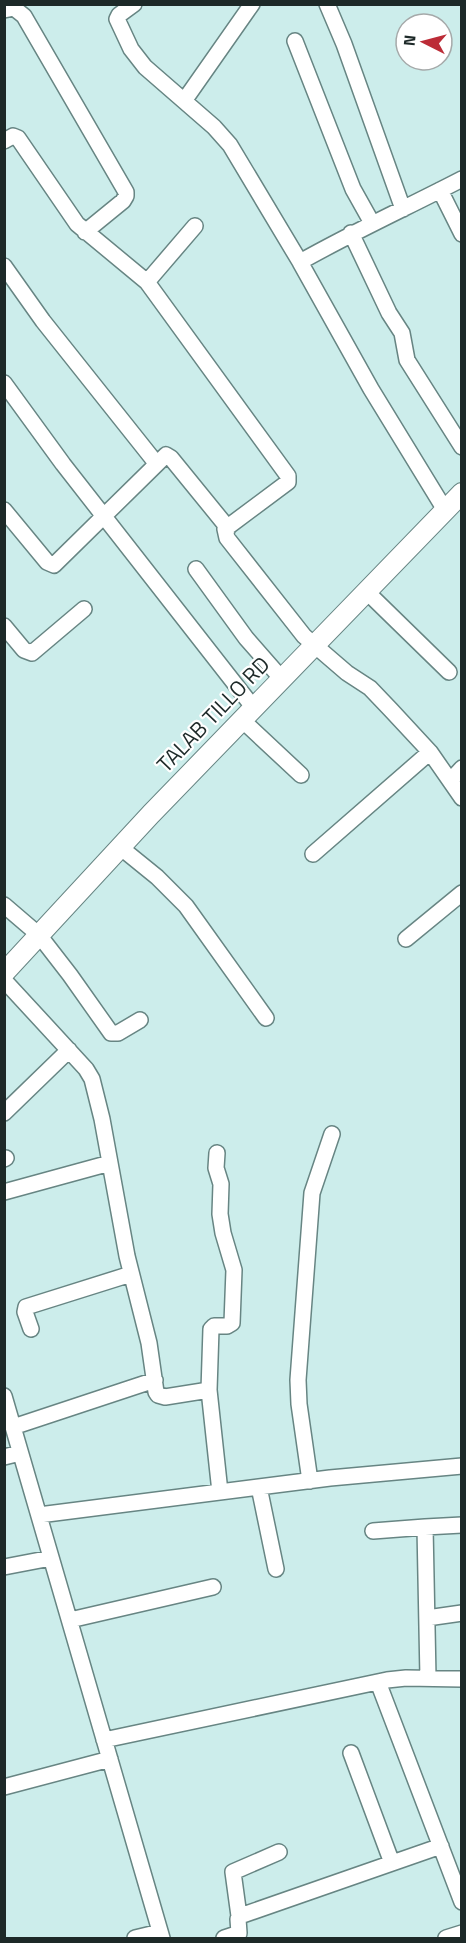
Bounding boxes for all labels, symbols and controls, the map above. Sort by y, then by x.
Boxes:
north arrow [394,12,454,72]
text: N [397,34,422,47]
street label: TALAB TILLO RD [149,648,277,780]

